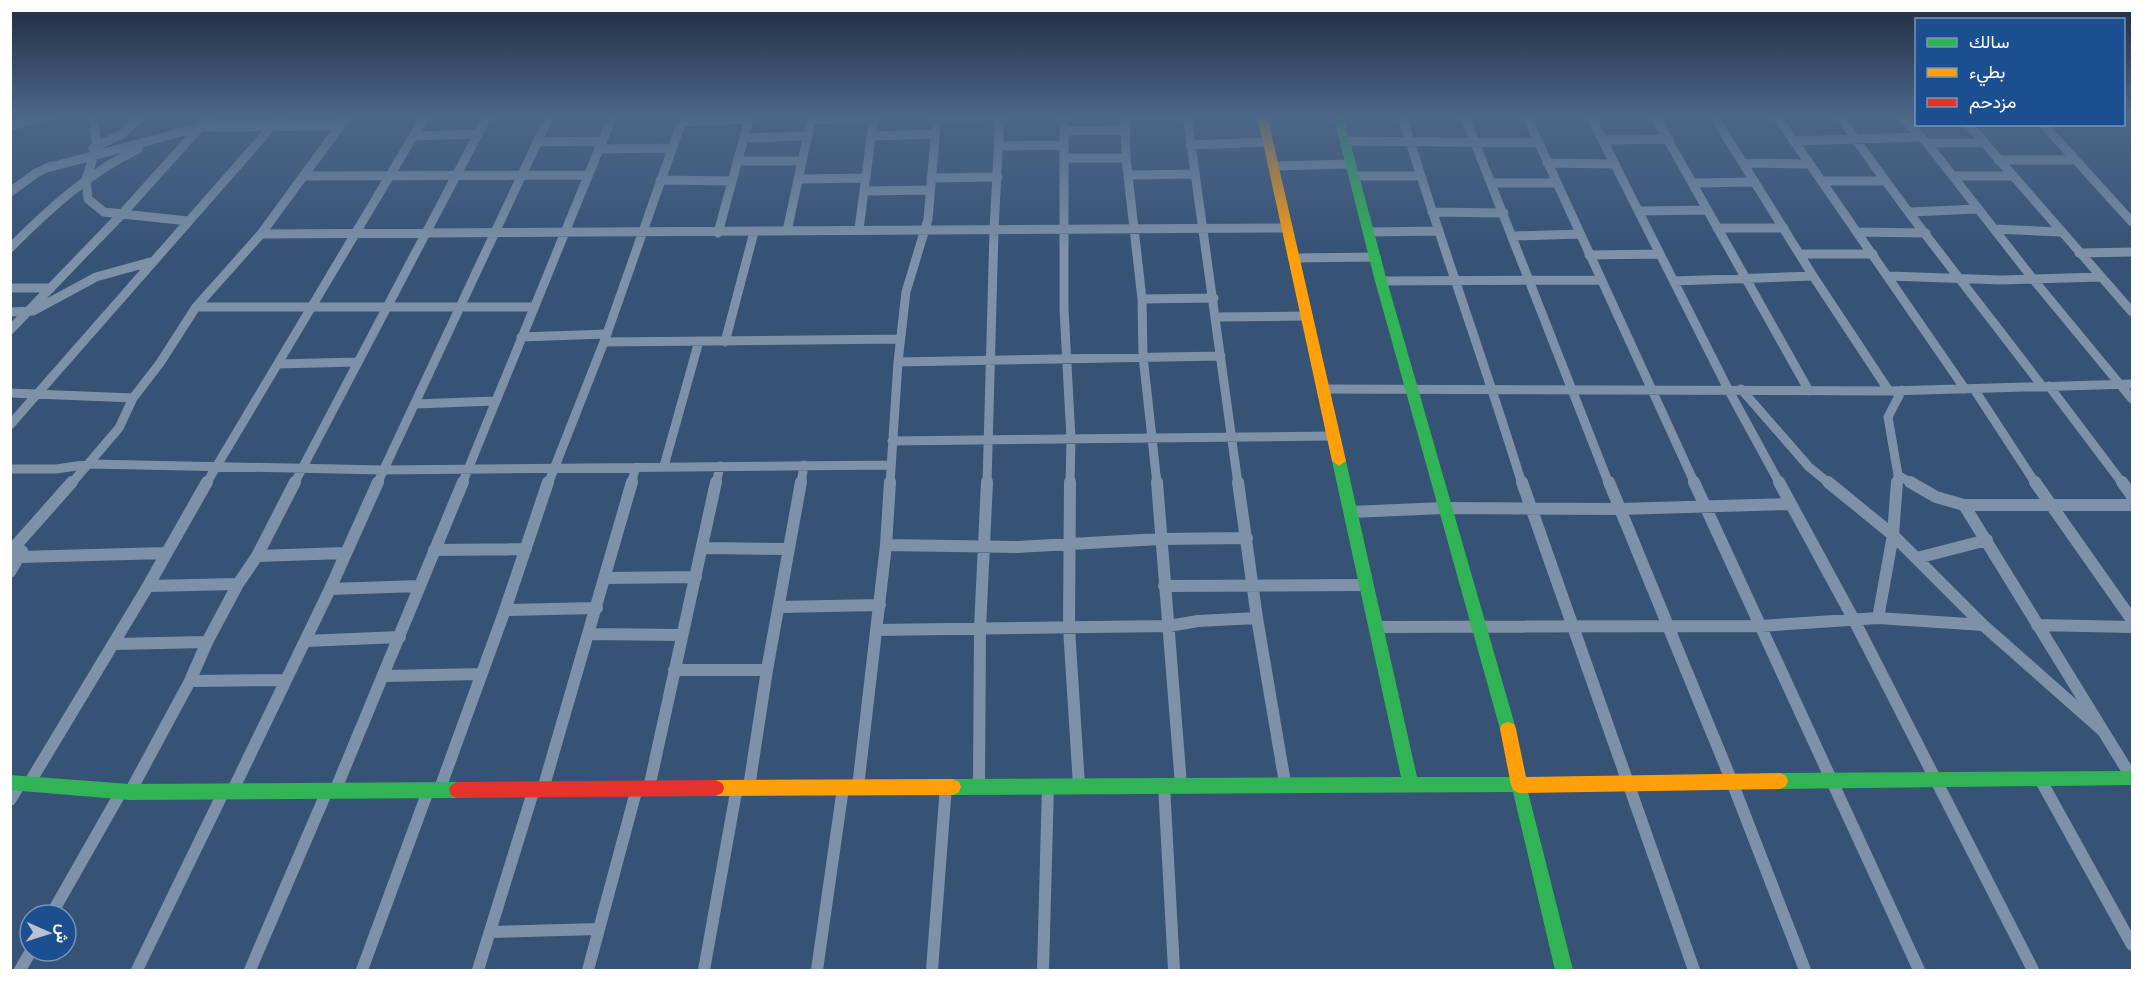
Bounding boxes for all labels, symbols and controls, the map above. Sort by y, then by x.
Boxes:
legend [1915,18,2125,126]
text: سالك [1969,31,2009,52]
text: بطيء [1969,61,2005,87]
text: مزدحم [1969,91,2016,114]
north arrow [18,903,78,963]
text: ش [52,924,72,944]

